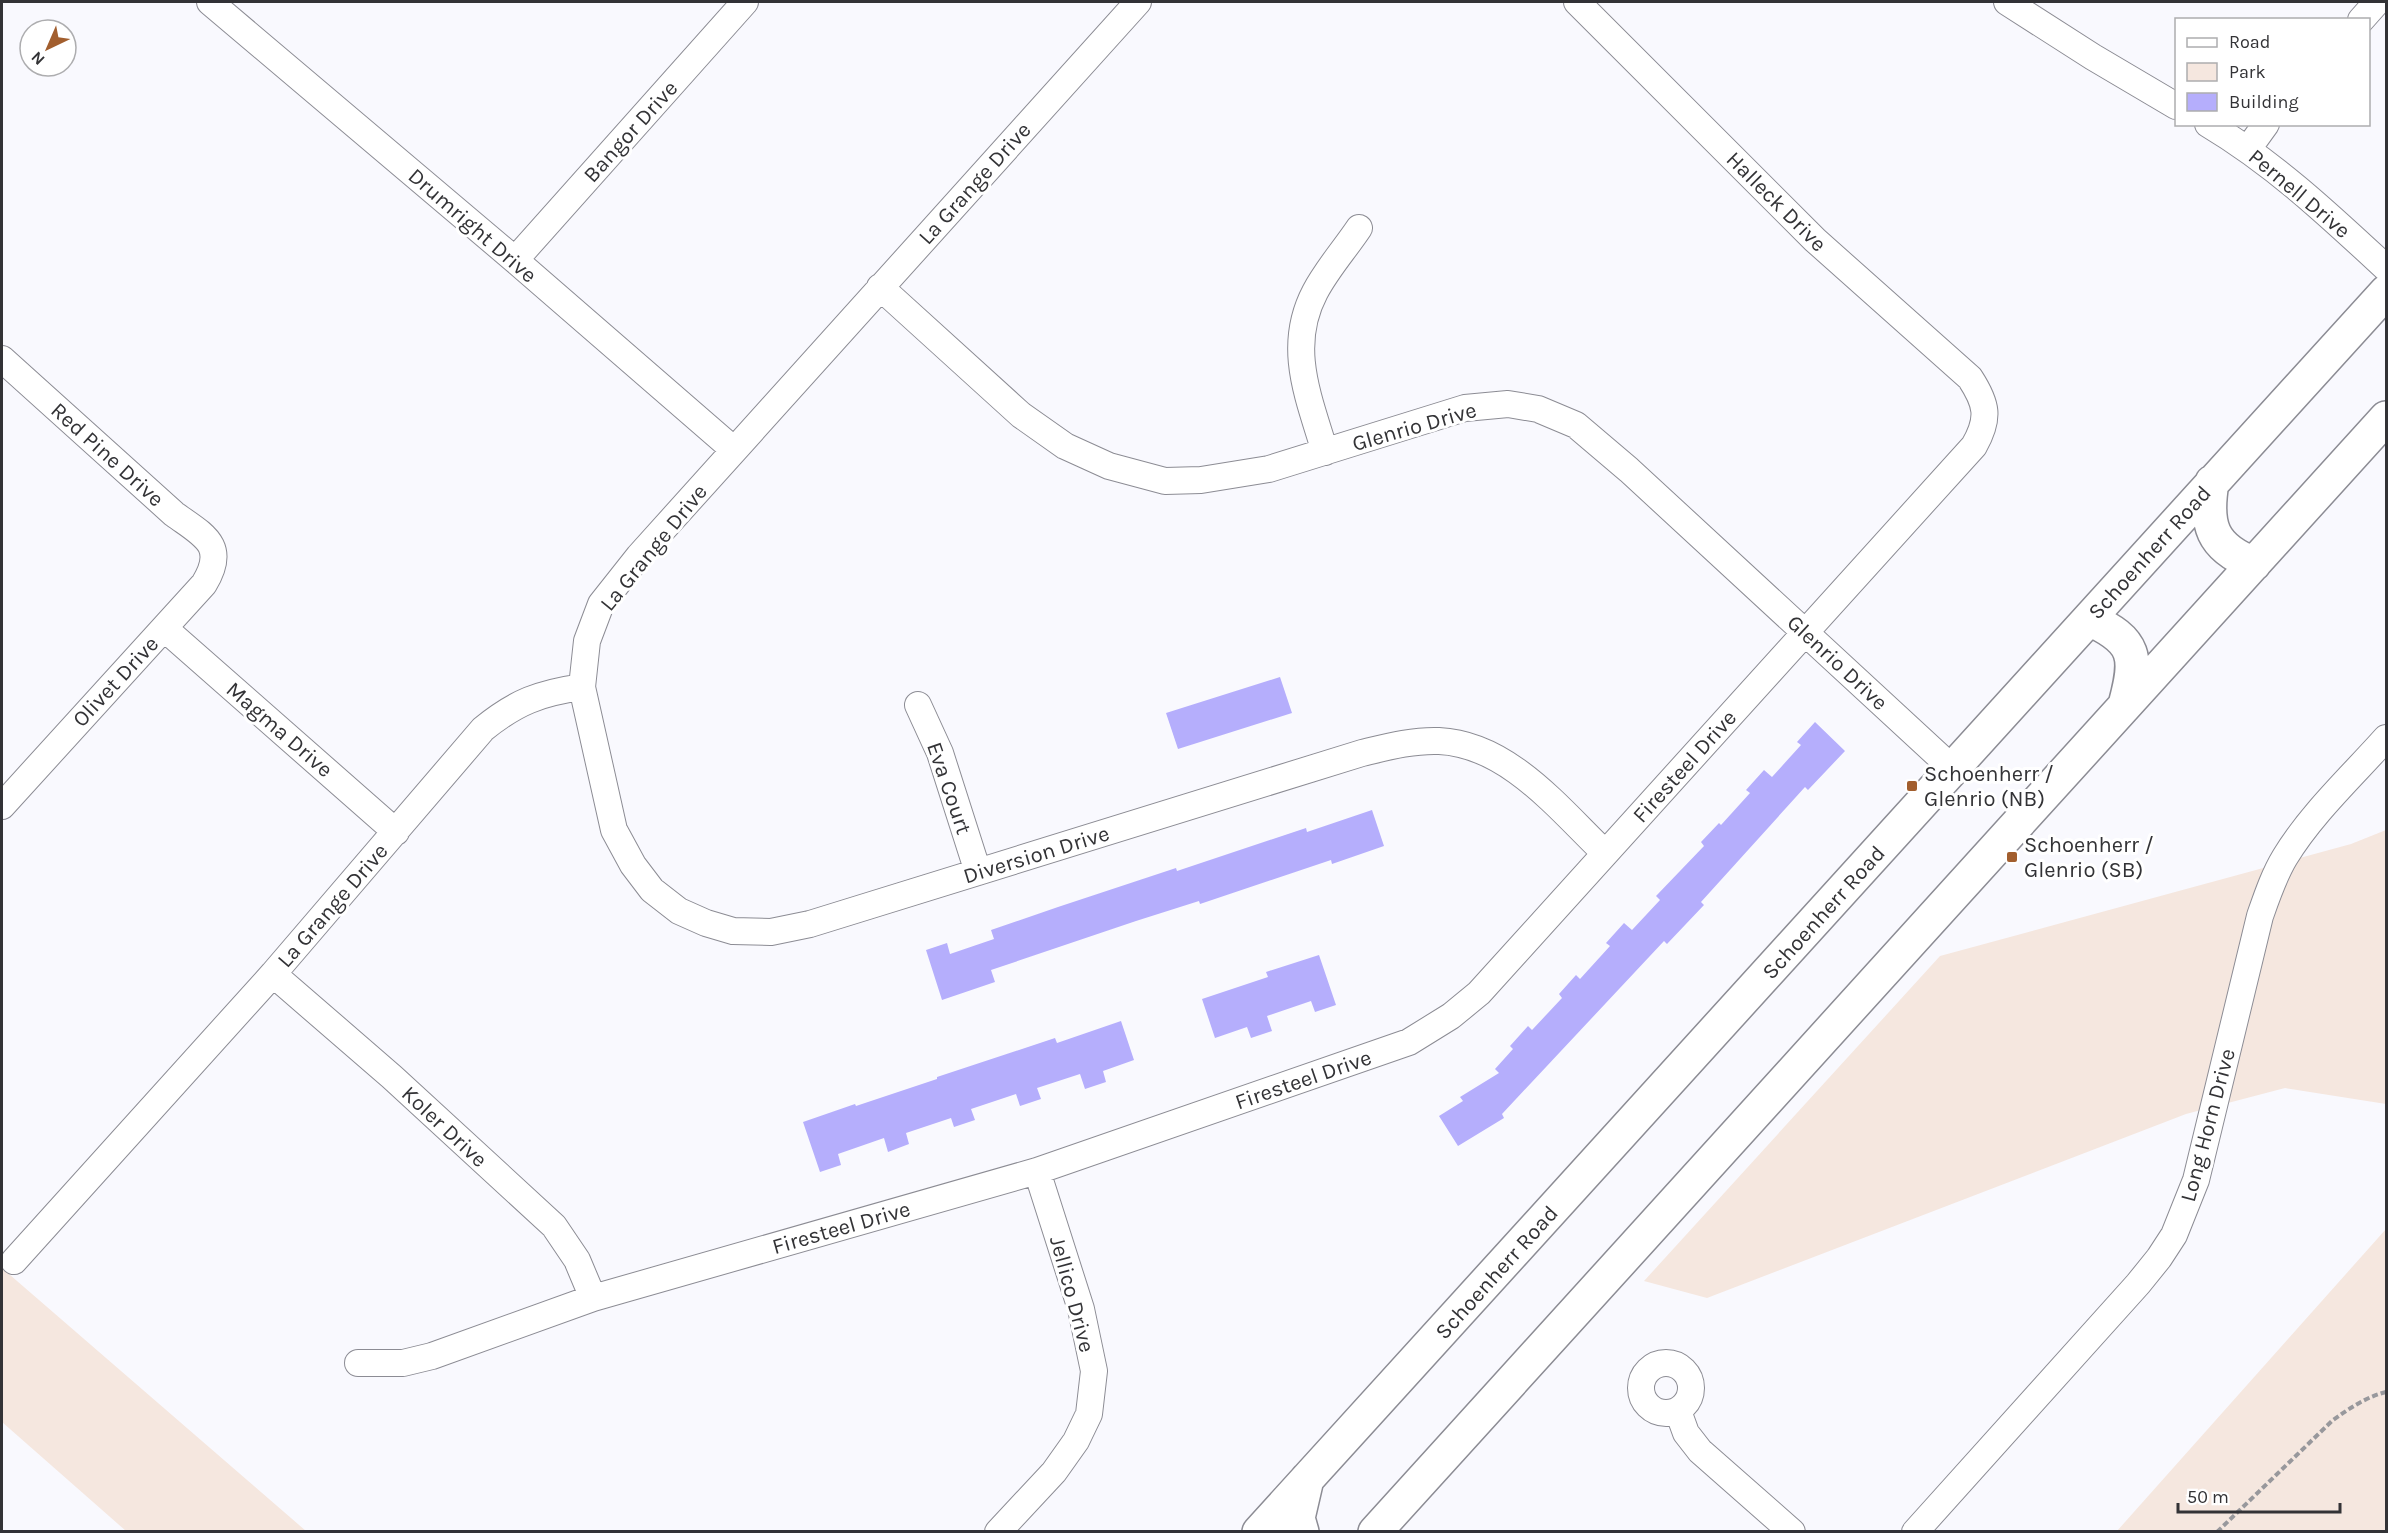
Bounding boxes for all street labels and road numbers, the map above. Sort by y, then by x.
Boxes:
street label: Bangor Drive [578,75,683,188]
street label: La Grange Drive [913,117,1036,250]
street label: Pernell Drive [2243,144,2356,244]
street label: Halleck Drive [1721,146,1832,257]
street label: Drumright Drive [403,163,542,289]
street label: Red Pine Drive [46,397,169,512]
street label: Glenrio Drive [1349,397,1479,457]
street label: La Grange Drive [595,479,713,616]
street label: Schoenherr Road [2083,480,2217,625]
street label: Glenrio Drive [1782,610,1893,716]
street label: Olivet Drive [67,631,164,732]
street label: Magma Drive [221,676,338,783]
street label: Firesteel Drive [1627,705,1742,828]
street label: Eva Court [921,739,977,838]
street label: Diversion Drive [960,820,1112,890]
street label: La Grange Drive [272,838,394,973]
street label: Schoenherr Road [1757,840,1891,985]
street label: Firesteel Drive [1232,1044,1375,1115]
street label: Long Horn Drive [2175,1046,2241,1205]
street label: Koler Drive [396,1081,492,1173]
street label: Firesteel Drive [769,1196,913,1260]
street label: Schoenherr Road [1430,1200,1564,1345]
street label: Jellico Drive [1044,1233,1100,1355]

